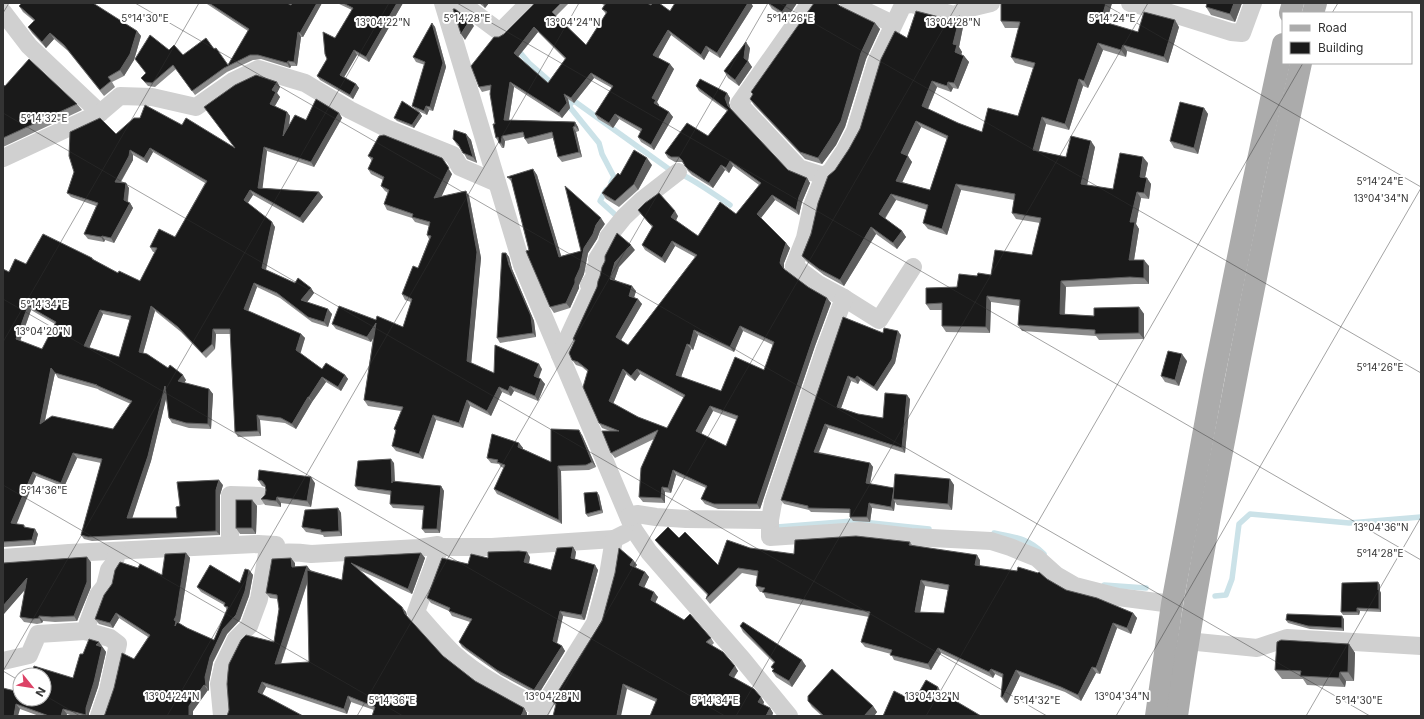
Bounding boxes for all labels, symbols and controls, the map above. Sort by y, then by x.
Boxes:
text: 5°14'30"E [121,12,169,24]
text: 5°14'28"E [443,12,491,24]
text: 5°14'26"E [766,12,814,24]
text: 5°14'24"E [1088,12,1136,24]
legend [1282,12,1412,64]
text: 13°04'22"N [356,16,410,28]
text: 13°04'24"N [545,16,601,28]
text: 13°04'28"N [926,16,980,28]
text: Road [1318,20,1347,35]
text: Building [1318,40,1363,55]
text: 5°14'32"E [20,112,68,124]
text: 5°14'24"E [1356,175,1404,187]
text: 13°04'34"N [1353,192,1409,204]
text: 5°14'34"E [20,298,68,310]
text: 13°04'20"N [15,325,71,337]
text: 5°14'26"E [1356,361,1404,373]
text: 5°14'36"E [20,484,68,496]
text: 13°04'36"N [1354,521,1409,533]
text: 5°14'28"E [1356,547,1404,559]
north arrow [12,667,52,707]
text: N [33,685,49,699]
text: 13°04'24"N [144,690,200,702]
text: 13°04'28"N [525,690,579,702]
text: 13°04'32"N [905,690,959,702]
text: 13°04'34"N [1094,690,1150,702]
text: 5°14'36"E [368,694,416,706]
text: 5°14'34"E [691,694,739,706]
text: 5°14'32"E [1013,694,1061,706]
text: 5°14'30"E [1335,694,1383,706]

